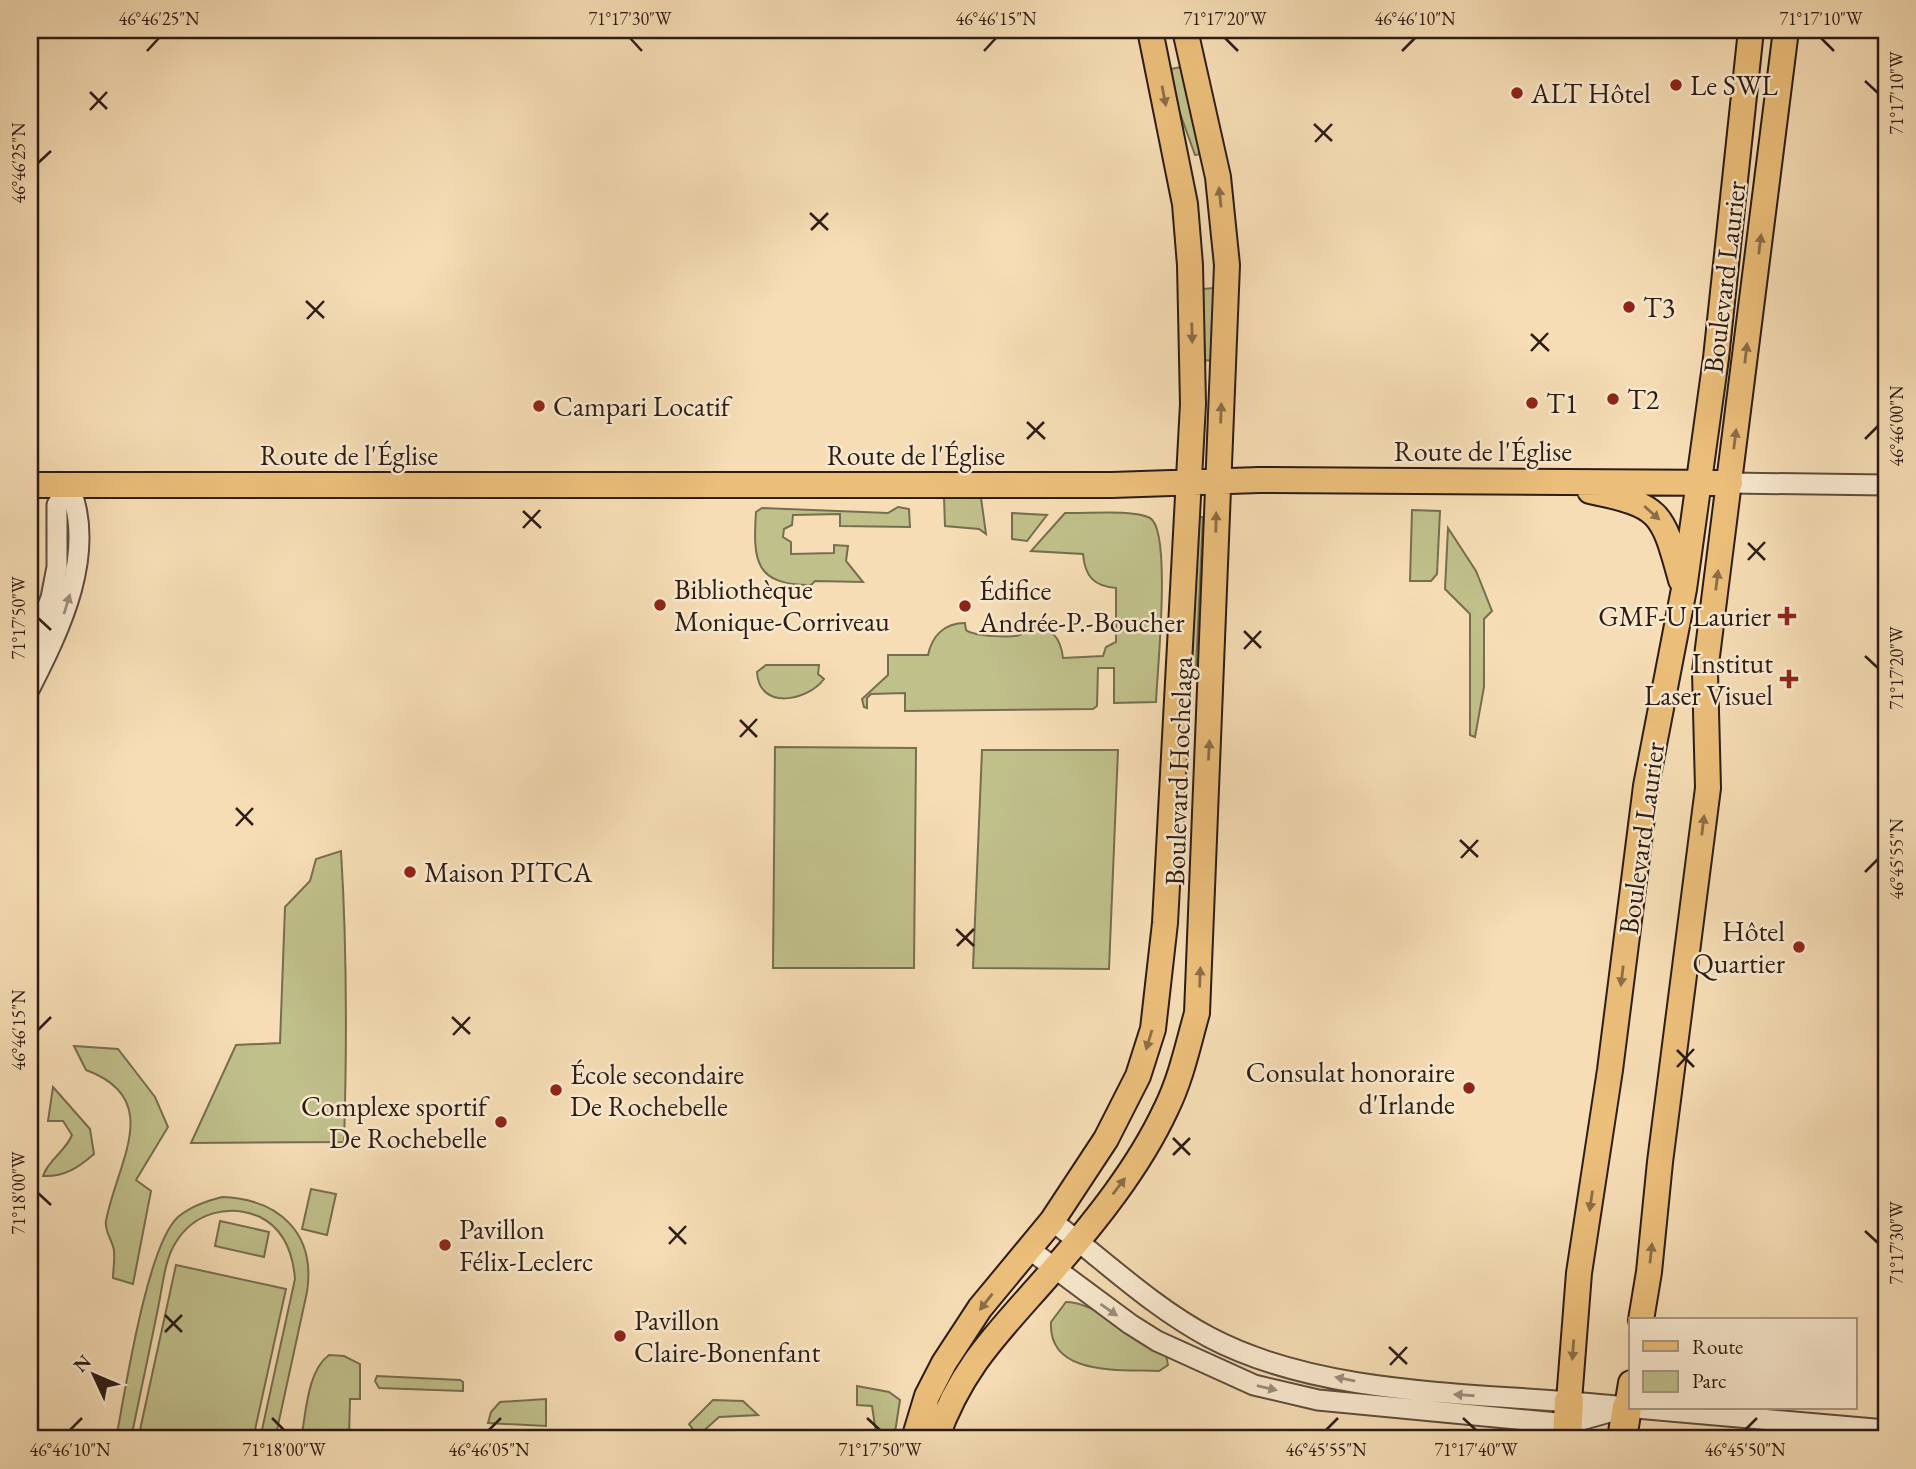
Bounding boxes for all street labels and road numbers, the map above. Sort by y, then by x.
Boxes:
street label: Boulevard Laurier [1694,178,1754,375]
street label: Route de l'Église [1394,433,1572,469]
street label: Route de l'Église [260,437,438,473]
street label: Route de l'Église [827,437,1005,473]
street label: Boulevard Hochelaga [1156,655,1200,886]
street label: Boulevard Laurier [1610,739,1672,936]

